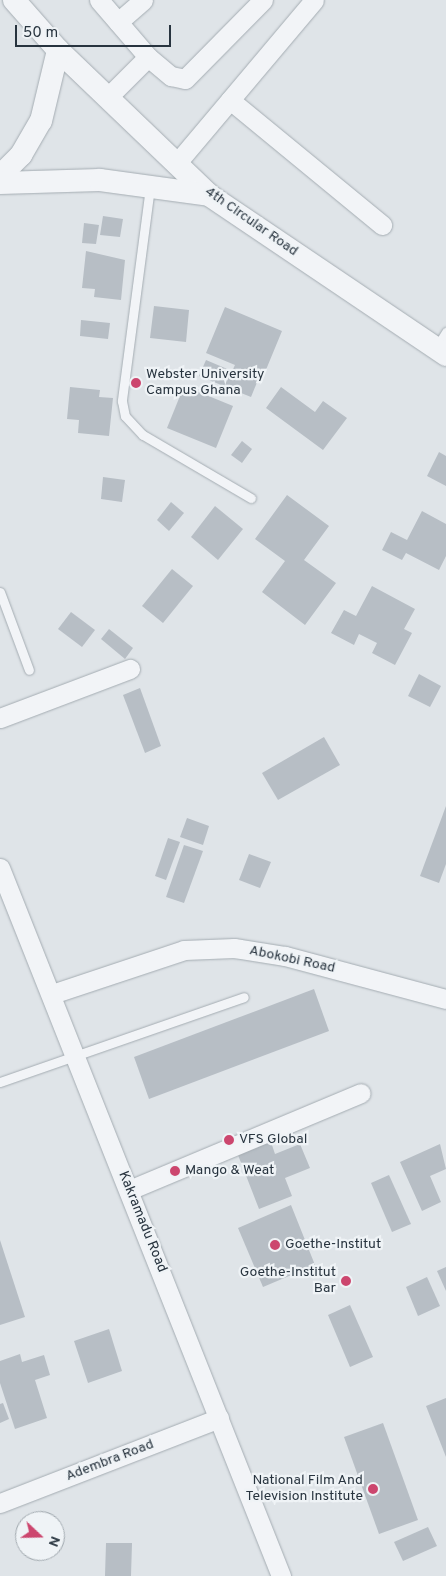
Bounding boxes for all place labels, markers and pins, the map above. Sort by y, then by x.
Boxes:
place label: Webster University Campus Ghana [146,367,264,400]
marker: Webster University Campus Ghana [130,377,142,389]
place label: VFS Global [239,1132,307,1148]
marker: VFS Global [223,1134,235,1146]
place label: Mango & Weat [185,1163,275,1179]
marker: Mango & Weat [169,1165,181,1177]
place label: Goethe-Institut [285,1237,381,1253]
marker: Goethe-Institut [269,1239,281,1251]
place label: Goethe-Institut Bar [240,1265,336,1298]
marker: Goethe-Institut Bar [340,1275,352,1287]
place label: National Film And Television Institute [246,1473,363,1505]
marker: National Film And Television Institute [367,1483,379,1495]

